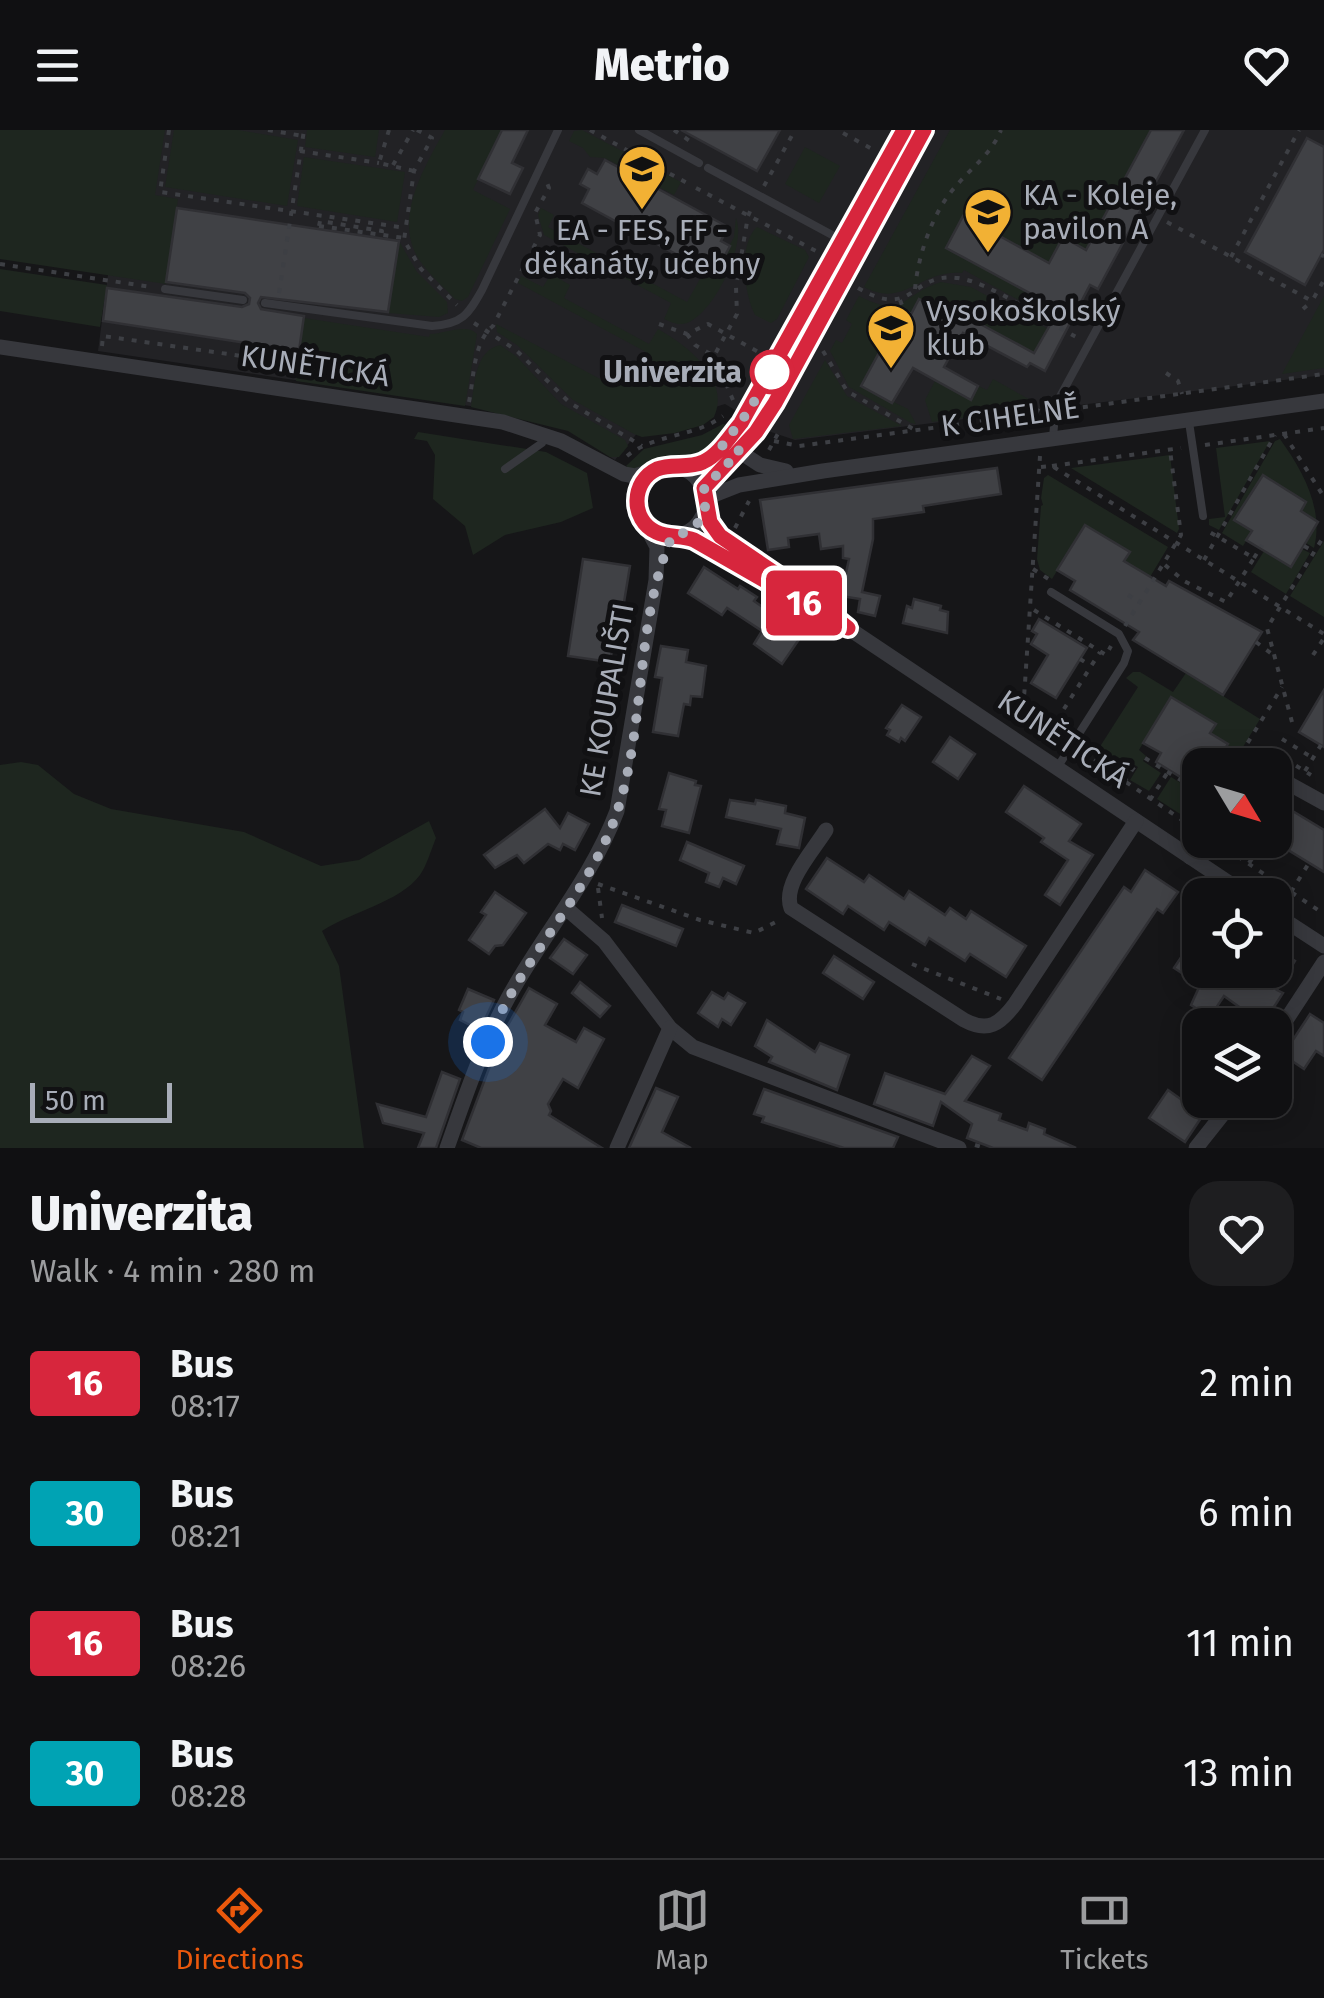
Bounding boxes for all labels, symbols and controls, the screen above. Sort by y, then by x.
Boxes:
icon: menu [30,38,85,93]
text: Metrio [594,38,730,92]
icon: heart [1239,38,1294,93]
school or university icon: EA - FES, FF - děkanáty, učebny [616,143,668,211]
place label: KA - Koleje, pavilon A [1023,177,1177,247]
school or university icon: KA - Koleje, pavilon A [962,186,1014,254]
place label: EA - FES, FF - děkanáty, učebny [524,212,760,282]
place label: Vysokoškolský klub [926,293,1121,363]
school or university icon: Vysokoškolský klub [865,302,917,370]
street label: KUNĚTICKÁ [238,338,393,394]
marker: Univerzita [751,351,793,393]
place label: Univerzita [603,354,742,390]
street label: K CIHELNĚ [939,389,1081,445]
line badge: 16 [759,570,849,636]
text: 16 [786,582,822,624]
street label: KE KOUPALIŠTI [572,600,642,800]
street label: KUNĚTICKÁ [991,682,1136,796]
north arrow [1182,748,1292,858]
map controls [1182,748,1292,1118]
button: locate [1182,878,1292,988]
button: layers [1182,1008,1292,1118]
your location [463,1017,513,1067]
scale bar [30,1078,172,1123]
text: 50 m [45,1084,106,1117]
button: heart [1189,1181,1294,1286]
text: Univerzita [30,1185,253,1243]
text: Walk · 4 min · 280 m [30,1252,316,1290]
text: Bus [170,1341,234,1387]
text: 2 min [1200,1360,1294,1406]
text: 16 [67,1362,103,1404]
text: 08:17 [170,1387,240,1425]
text: Bus [170,1471,234,1517]
text: 6 min [1198,1490,1294,1536]
text: 30 [66,1492,104,1534]
text: 08:21 [170,1517,242,1555]
text: Bus [170,1601,234,1647]
text: 11 min [1186,1620,1294,1666]
text: 16 [67,1622,103,1664]
text: 08:26 [170,1647,246,1685]
text: Bus [170,1731,234,1777]
text: 13 min [1183,1750,1294,1796]
text: 30 [66,1752,104,1794]
text: 08:28 [170,1777,247,1815]
tab: Directions [175,1883,304,1976]
tab: Map [655,1883,710,1976]
tab: Tickets [1060,1883,1149,1976]

